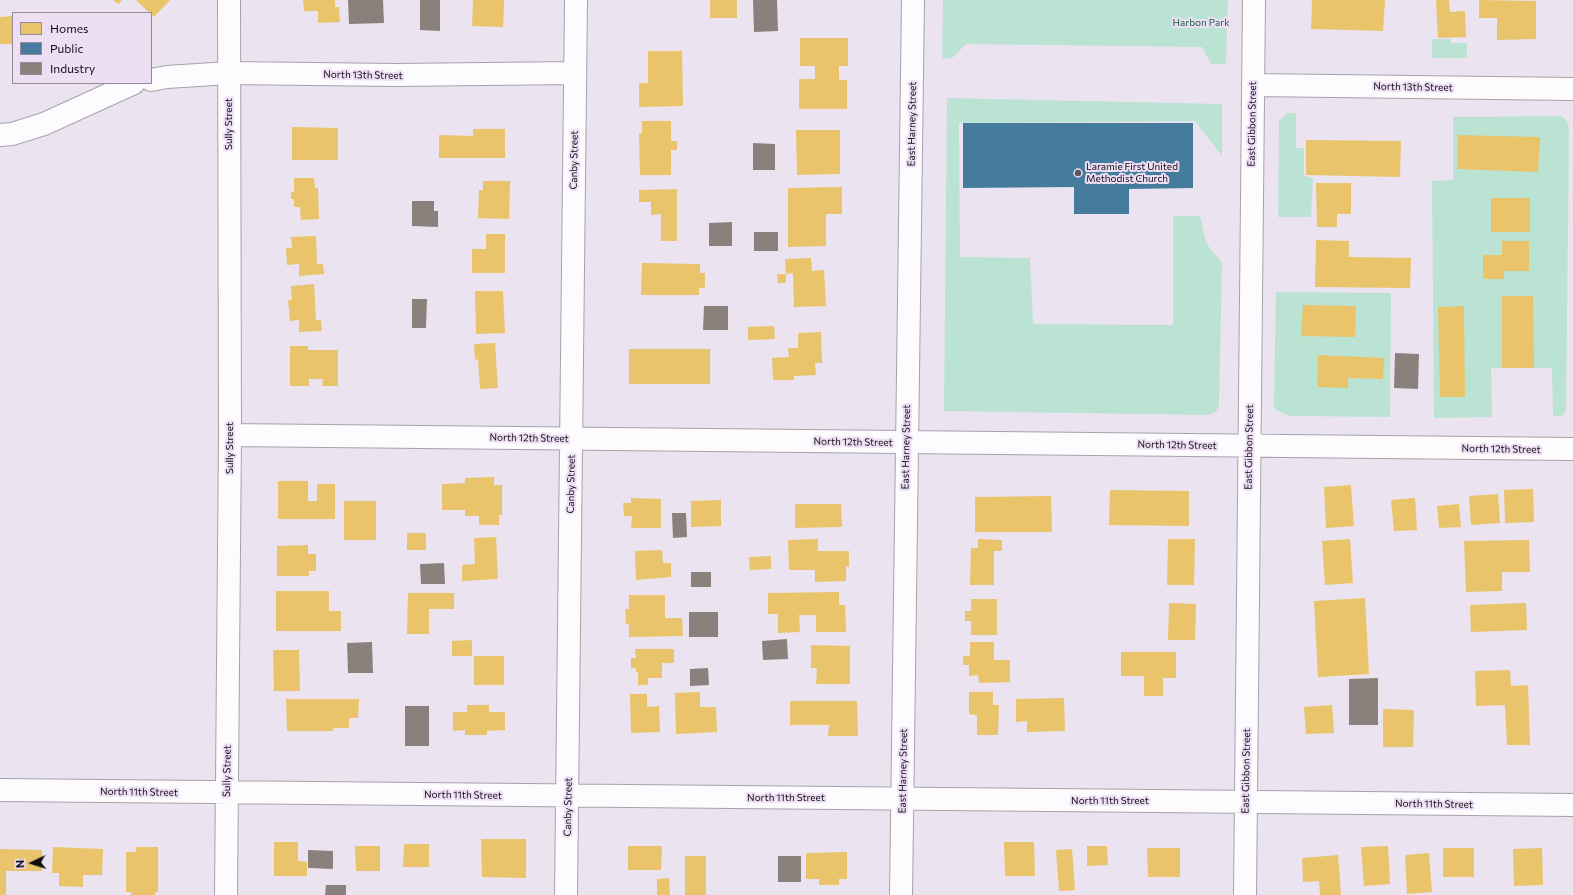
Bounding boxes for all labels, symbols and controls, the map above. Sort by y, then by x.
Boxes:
legend [12,12,152,84]
park label: Harbon Park [1172,17,1230,29]
text: Homes [50,21,88,35]
text: Public [50,41,83,55]
text: Industry [50,61,95,75]
street label: North 13th Street [323,68,403,82]
street label: North 13th Street [1373,80,1453,94]
street label: East Gibbon Street [1245,81,1259,167]
street label: East Harney Street [905,82,919,166]
street label: Sully Street [223,98,235,150]
street label: Canby Street [567,130,581,190]
place label: Laramie First United Methodist Church [1086,161,1178,184]
marker: Laramie First United Methodist Church [1073,168,1083,178]
street label: East Gibbon Street [1242,404,1256,490]
street label: East Harney Street [899,405,913,489]
street label: Sully Street [224,422,236,474]
street label: North 12th Street [489,431,569,445]
street label: North 12th Street [813,435,893,449]
street label: North 12th Street [1137,438,1217,452]
street label: North 12th Street [1461,442,1541,456]
street label: Canby Street [564,454,578,514]
street label: East Gibbon Street [1239,728,1253,814]
street label: East Harney Street [896,729,910,813]
street label: Sully Street [221,745,233,797]
street label: Canby Street [561,777,575,837]
street label: North 11th Street [100,785,178,799]
street label: North 11th Street [424,788,502,802]
street label: North 11th Street [747,792,825,804]
street label: North 11th Street [1071,795,1149,807]
street label: North 11th Street [1395,797,1473,811]
north arrow [12,843,52,883]
text: N [13,859,26,868]

